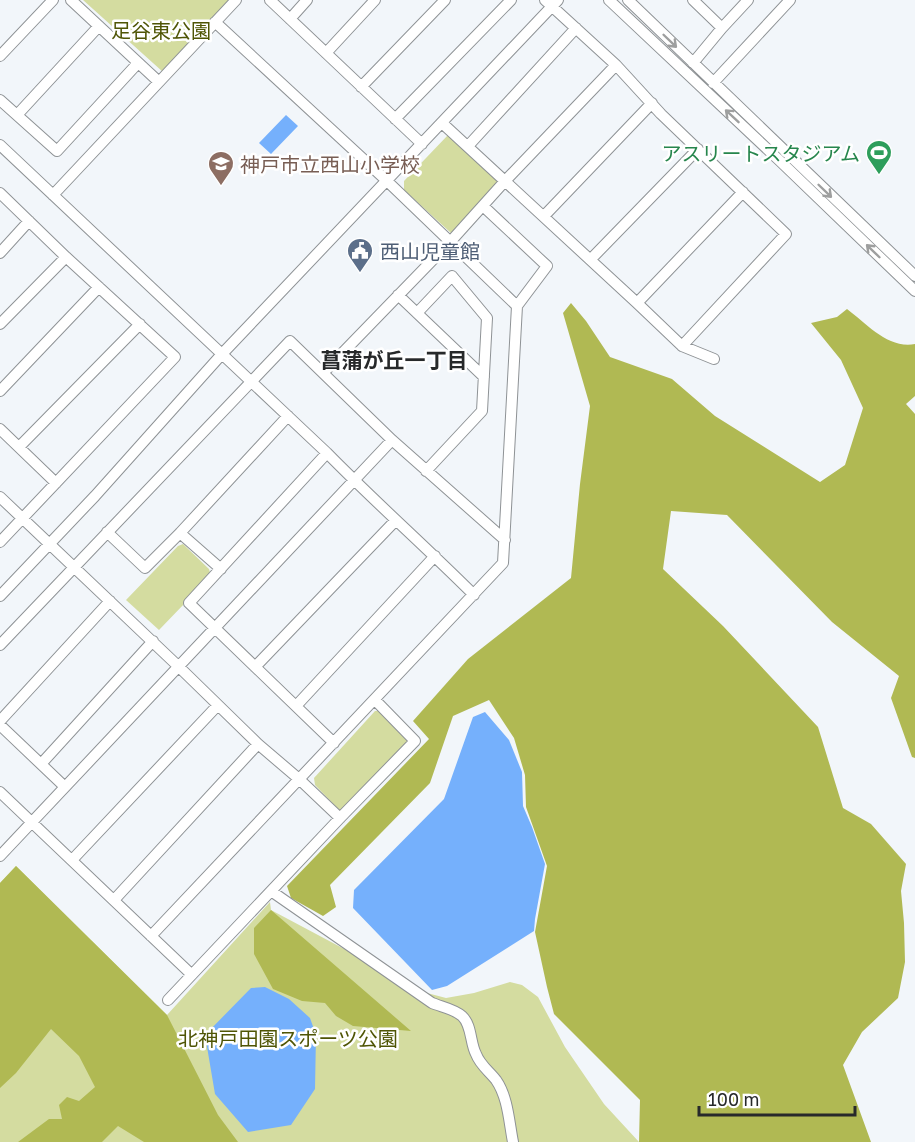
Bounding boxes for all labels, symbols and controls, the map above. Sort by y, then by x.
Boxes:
park label: 足谷東公園 [111,18,211,42]
one-way arrow [662,33,677,47]
one-way arrow [725,109,740,123]
sports icon: アスリートスタジアム [864,138,894,176]
place label: アスリートスタジアム [661,141,860,165]
school or university icon: 神戸市立西山小学校 [206,149,236,187]
place label: 神戸市立西山小学校 [240,152,420,176]
one-way arrow [818,184,833,198]
public building icon: 西山児童館 [345,236,375,274]
place label: 西山児童館 [380,239,480,263]
one-way arrow [866,244,881,258]
district label: 菖蒲が丘一丁目 [321,347,468,373]
park label: 北神戸田園スポーツ公園 [178,1026,398,1050]
scale bar [699,1079,855,1117]
text: 100 m [708,1088,759,1110]

